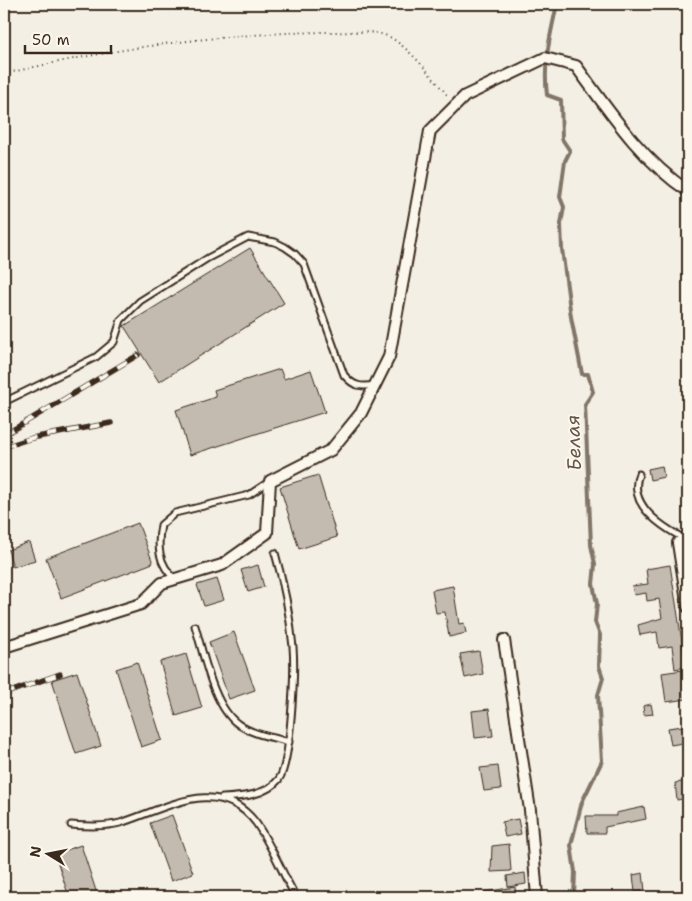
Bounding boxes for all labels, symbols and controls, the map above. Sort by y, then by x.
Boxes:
scale bar [25,22,111,54]
text: 50 m [32,30,70,50]
water label: Белая [560,415,587,471]
north arrow [22,828,72,878]
text: N [25,845,45,859]

